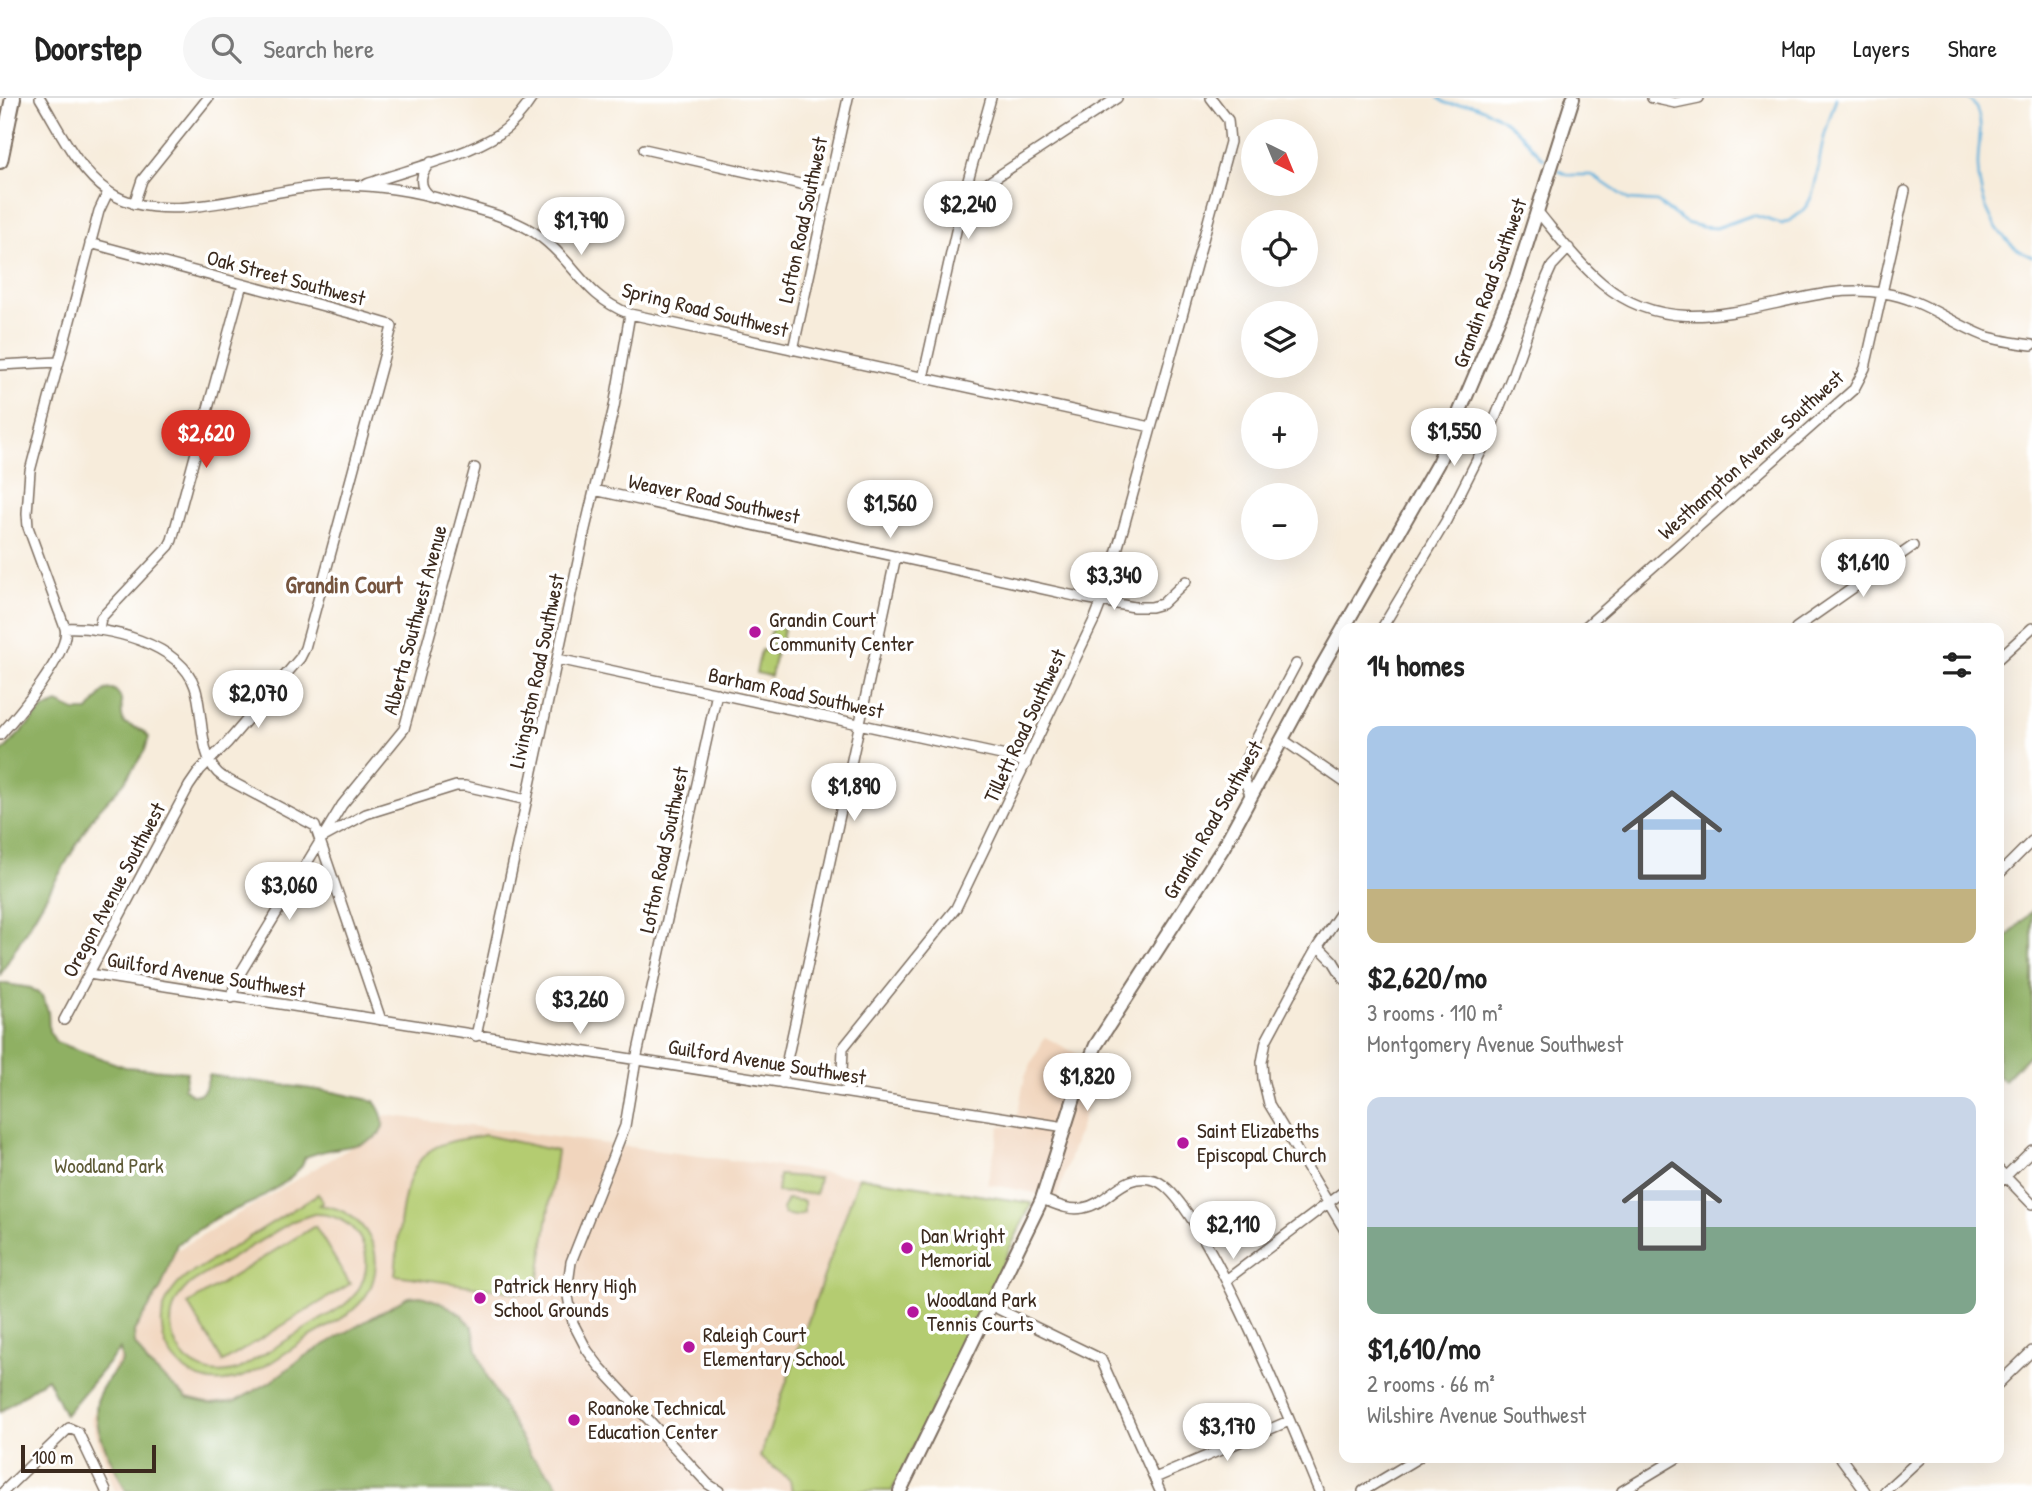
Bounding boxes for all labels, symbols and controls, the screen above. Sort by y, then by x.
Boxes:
search box [183,17,673,80]
text: Doorstep [35,26,141,70]
icon: search [207,29,245,67]
text: Search here [263,31,374,66]
text: Map [1781,32,1815,64]
text: Layers [1853,32,1910,64]
text: Share [1948,32,1997,64]
north arrow [1241,119,1318,196]
map controls [1241,119,1318,560]
street label: Lofton Road Southwest [771,133,834,306]
pin: $2,240 [911,181,1025,241]
text: $2,240 [940,188,996,219]
street label: Grandin Road Southwest [1445,193,1534,372]
pin: $1,790 [524,198,638,257]
text: $1,790 [554,204,608,235]
button: locate [1241,210,1318,287]
street label: Oak Street Southwest [204,242,369,313]
street label: Spring Road Southwest [619,275,792,344]
button: layers [1241,301,1318,378]
street label: Westhampton Avenue Southwest [1651,363,1850,546]
button: + [1241,392,1318,469]
pin: $1,550 [1397,408,1511,468]
pin: $2,620 [149,410,263,470]
text: $1,550 [1427,415,1481,446]
text: $2,620 [177,417,235,448]
street label: Weaver Road Southwest [626,466,803,531]
pin: $1,560 [833,480,947,540]
button: − [1241,483,1318,560]
text: $1,560 [863,487,917,518]
street label: Alberta Southwest Avenue [375,522,454,718]
pin: $1,610 [1806,540,1920,599]
text: $1,610 [1837,546,1889,577]
pin: $3,340 [1057,552,1171,612]
text: $3,340 [1086,559,1142,590]
district label: Grandin Court [286,569,404,600]
street label: Livingston Road Southwest [502,570,571,771]
place label: Grandin Court Community Center [769,605,914,658]
marker: Grandin Court Community Center [747,624,763,640]
street label: Tillett Road Southwest [976,644,1073,807]
text: 14 homes [1367,645,1465,685]
icon: filters [1938,646,1976,684]
street label: Barham Road Southwest [706,660,887,725]
pin: $2,070 [201,670,315,730]
text: $2,070 [228,677,288,708]
street label: Grandin Road Southwest [1155,735,1270,904]
street label: Lofton Road Southwest [632,763,695,936]
pin: $1,890 [797,764,911,823]
text: $1,890 [827,770,881,801]
icon: home [1609,772,1735,898]
street label: Oregon Avenue Southwest [55,797,172,982]
pin: $3,060 [232,862,346,922]
text: $3,060 [261,869,317,900]
street label: Guilford Avenue Southwest [105,945,308,1005]
text: $2,620/mo [1367,957,1487,997]
pin: $3,260 [523,976,637,1036]
text: $3,260 [552,983,608,1014]
text: 3 rooms · 110 m² [1367,997,1503,1028]
text: Montgomery Avenue Southwest [1367,1028,1623,1059]
street label: Guilford Avenue Southwest [666,1032,869,1092]
pin: $1,820 [1030,1054,1144,1113]
text: $1,820 [1059,1060,1115,1091]
place label: Saint Elizabeths Episcopal Church [1197,1116,1326,1169]
marker: Saint Elizabeths Episcopal Church [1175,1135,1191,1151]
icon: home [1609,1143,1735,1269]
park label: Woodland Park [54,1151,164,1180]
pin: $2,110 [1176,1202,1290,1261]
text: $2,110 [1206,1208,1260,1239]
place label: Dan Wright Memorial [921,1221,1005,1274]
marker: Dan Wright Memorial [899,1240,915,1256]
place label: Patrick Henry High School Grounds [494,1271,636,1324]
place label: Woodland Park Tennis Courts [927,1285,1037,1338]
marker: Patrick Henry High School Grounds [472,1290,488,1306]
marker: Woodland Park Tennis Courts [905,1304,921,1320]
place label: Raleigh Court Elementary School [703,1320,845,1373]
text: $1,610/mo [1367,1328,1481,1368]
marker: Raleigh Court Elementary School [681,1339,697,1355]
text: 2 rooms · 66 m² [1367,1368,1495,1399]
place label: Roanoke Technical Education Center [588,1393,726,1446]
text: Wilshire Avenue Southwest [1367,1399,1586,1430]
pin: $3,170 [1170,1404,1284,1463]
text: $3,170 [1199,1410,1255,1441]
marker: Roanoke Technical Education Center [566,1412,582,1428]
scale bar [21,1442,156,1474]
text: 100 m [32,1444,73,1470]

